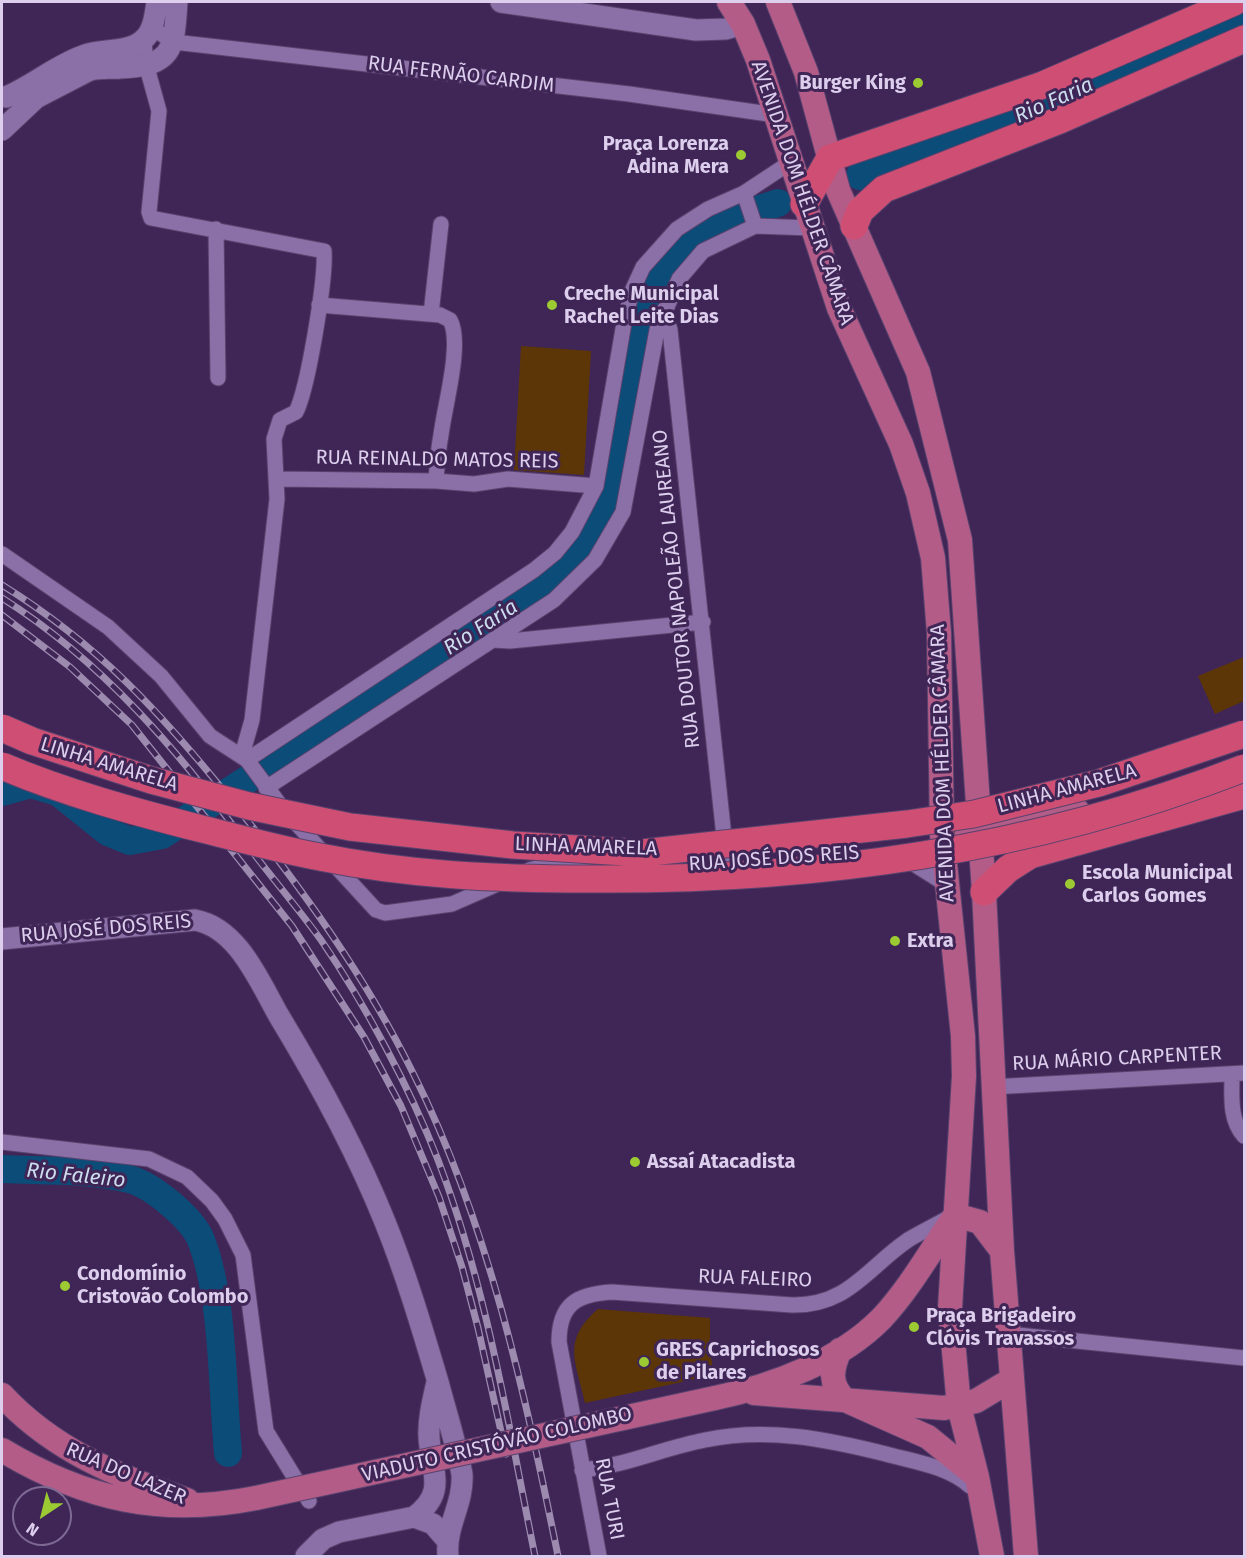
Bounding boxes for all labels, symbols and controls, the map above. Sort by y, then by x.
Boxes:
street label: RUA FERNÃO CARDIM [366,52,556,98]
street label: AVENIDA DOM HÉLDER CÂMARA [745,58,859,328]
place label: Burger King [799,71,906,95]
water label: Rio Faria [1011,73,1097,129]
marker: Burger King [911,76,925,90]
place label: Praça Lorenza Adina Mera [603,132,729,179]
marker: Praça Lorenza Adina Mera [734,148,748,162]
place label: Creche Municipal Rachel Leite Dias [564,282,719,329]
marker: Creche Municipal Rachel Leite Dias [545,298,559,312]
street label: RUA DOUTOR NAPOLEÃO LAUREANO [648,428,706,750]
street label: RUA REINALDO MATOS REIS [315,446,559,474]
water label: Rio Faria [439,595,523,661]
street label: AVENIDA DOM HÉLDER CÂMARA [926,624,960,902]
street label: LINHA AMARELA [37,733,181,797]
street label: LINHA AMARELA [995,759,1139,819]
street label: LINHA AMARELA [514,833,658,861]
street label: RUA JOSÉ DOS REIS [688,841,860,877]
place label: Escola Municipal Carlos Gomes [1082,861,1232,908]
marker: Escola Municipal Carlos Gomes [1063,877,1077,891]
street label: RUA JOSÉ DOS REIS [20,910,192,948]
place label: Extra [907,929,954,953]
marker: Extra [888,934,902,948]
street label: RUA MÁRIO CARPENTER [1012,1042,1222,1076]
place label: Assaí Atacadista [647,1150,795,1174]
marker: Assaí Atacadista [628,1155,642,1169]
water label: Rio Faleiro [25,1158,127,1194]
place label: Condomínio Cristovão Colombo [77,1262,248,1309]
street label: RUA FALEIRO [697,1265,813,1293]
marker: Condomínio Cristovão Colombo [58,1279,72,1293]
place label: Praça Brigadeiro Clóvis Travassos [926,1304,1076,1351]
marker: Praça Brigadeiro Clóvis Travassos [907,1320,921,1334]
place label: GRES Caprichosos de Pilares [656,1338,819,1385]
marker: GRES Caprichosos de Pilares [637,1355,651,1369]
street label: VIADUTO CRISTÓVÃO COLOMBO [360,1402,634,1488]
street label: RUA DO LAZER [62,1438,190,1510]
street label: RUA TURI [589,1456,629,1542]
north arrow [12,1486,72,1546]
text: N [23,1519,42,1540]

